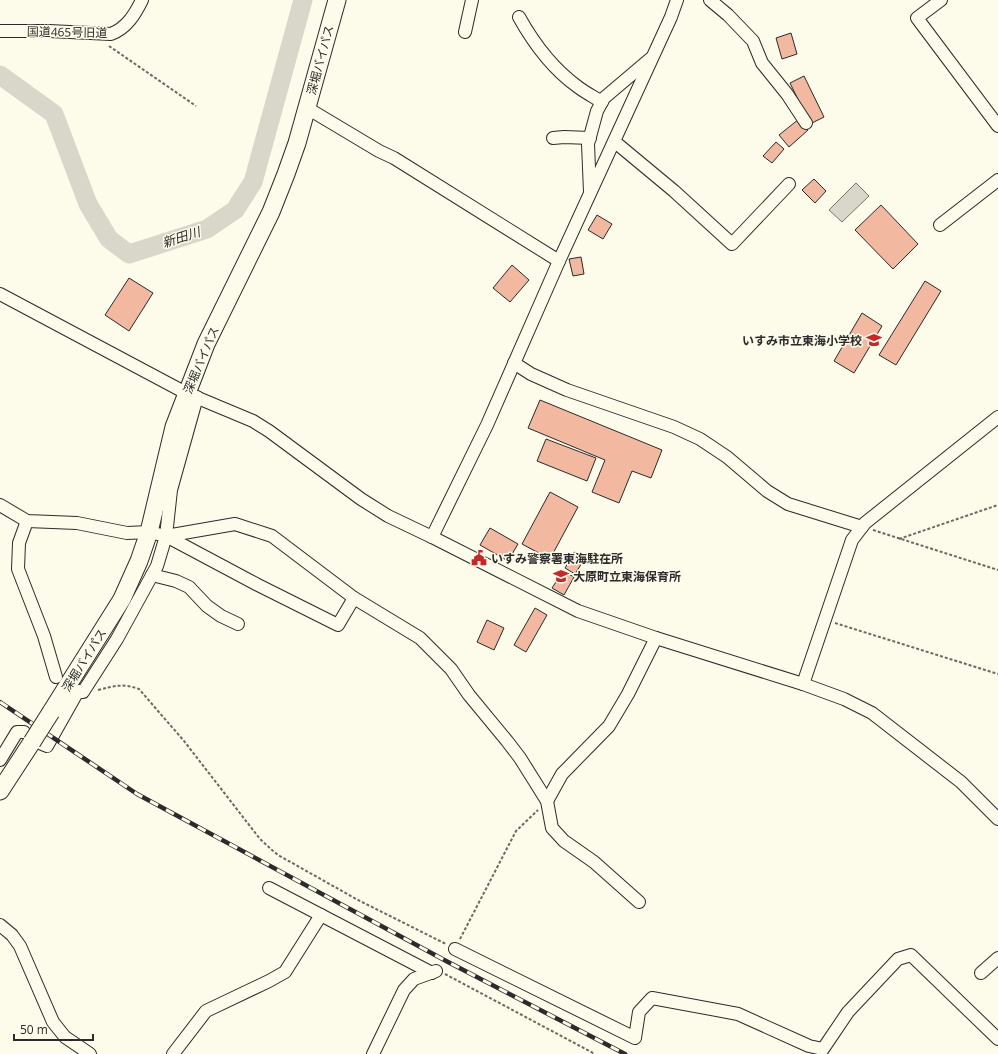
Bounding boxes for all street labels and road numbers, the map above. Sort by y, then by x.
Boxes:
street label: 国道465号旧道 [27,23,107,41]
street label: 深堀バイパス [303,23,337,97]
street label: 深堀バイパス [179,324,223,396]
street label: 深堀バイパス [58,625,110,695]

